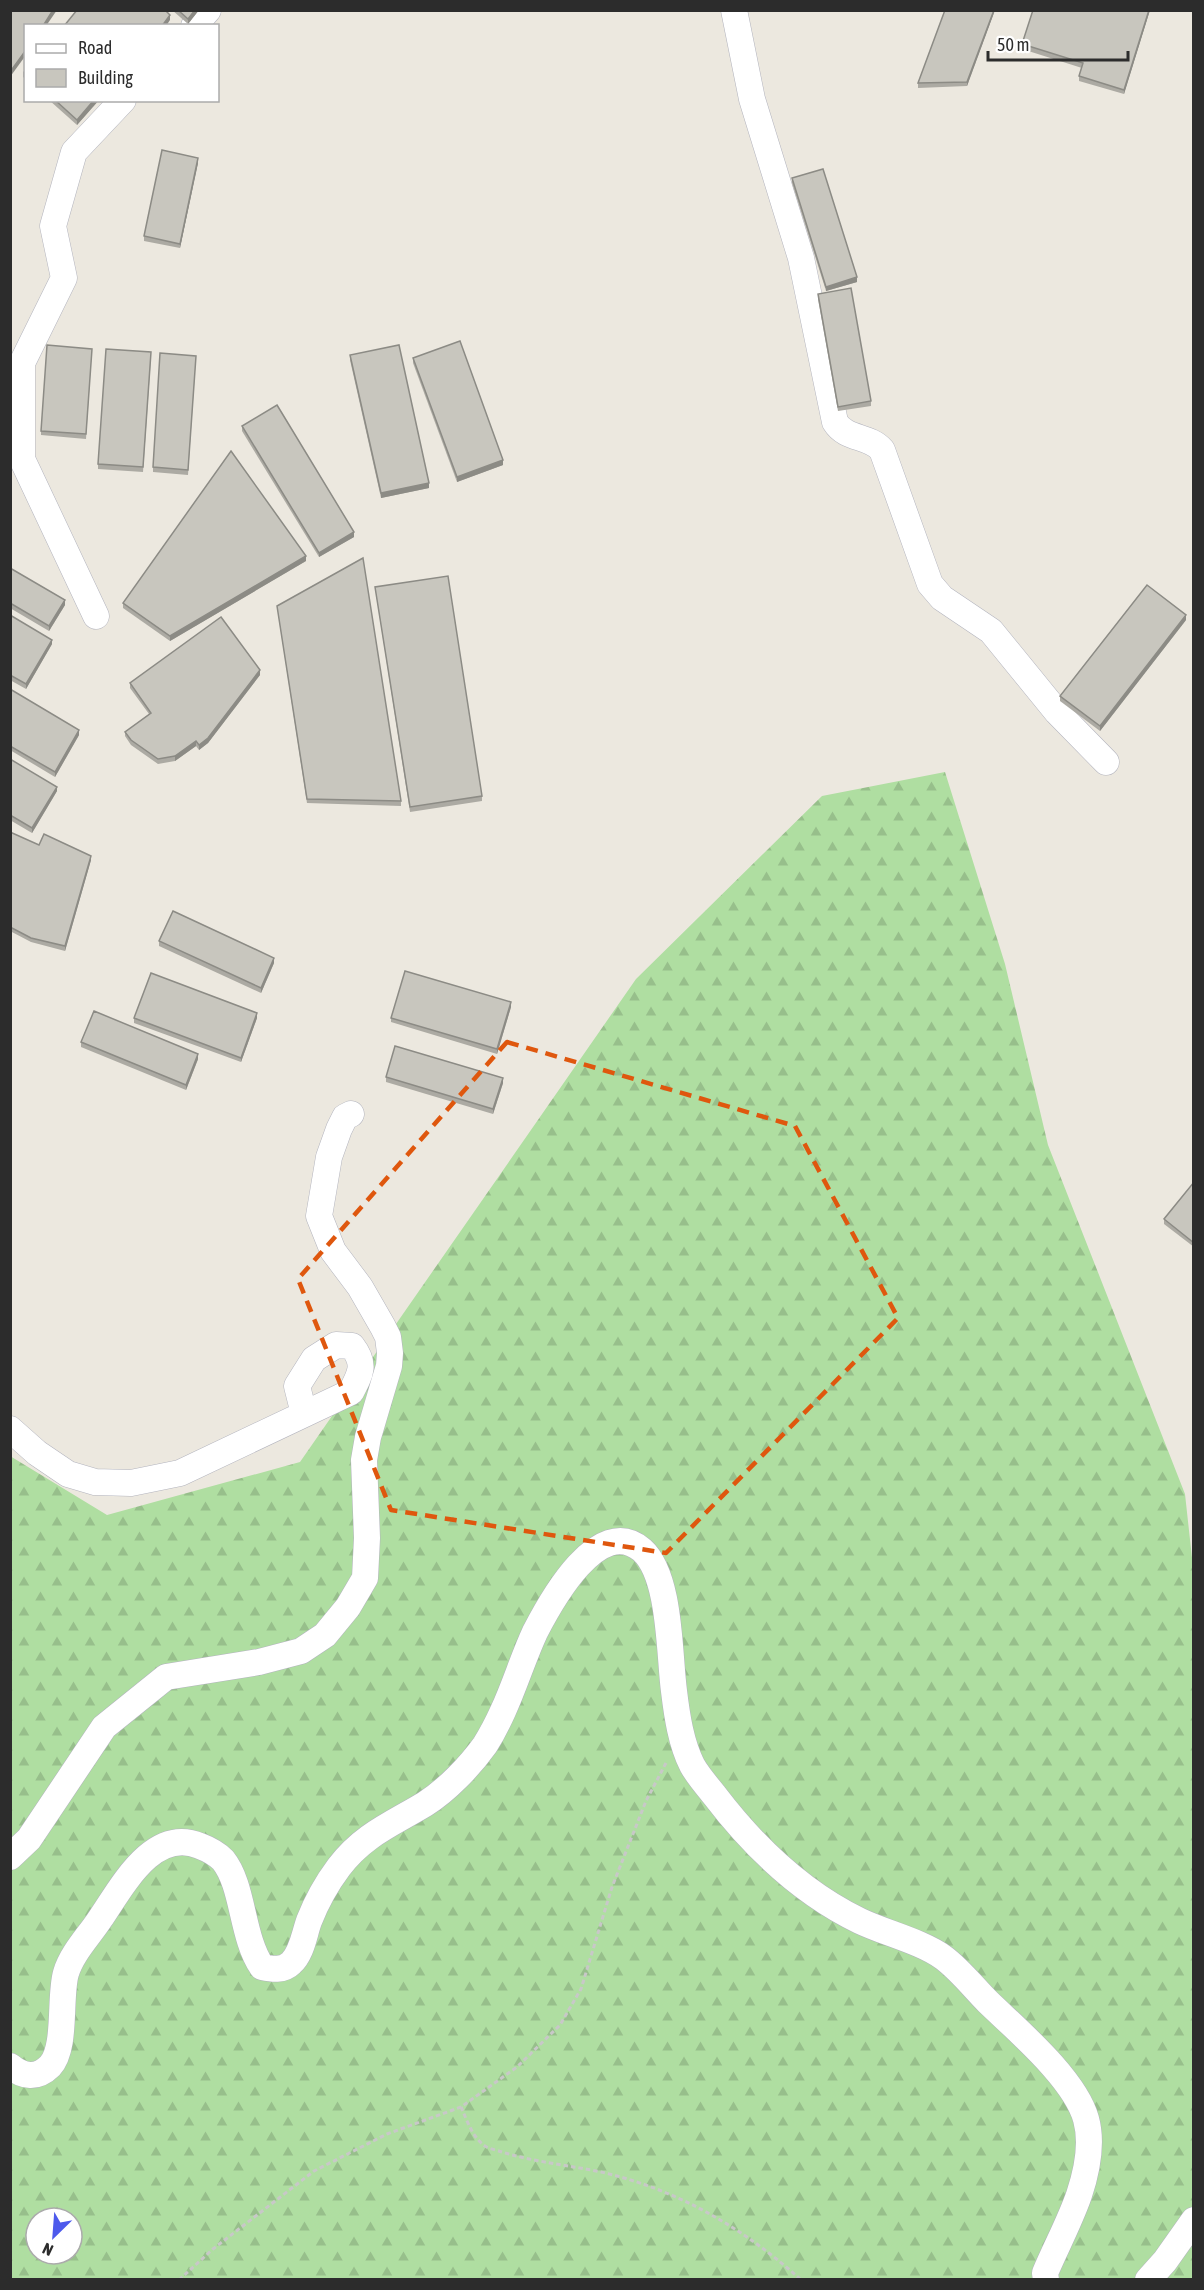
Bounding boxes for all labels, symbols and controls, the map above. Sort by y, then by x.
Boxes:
legend [24,24,219,102]
scale bar [988,24,1128,62]
text: 50 m [997,34,1029,55]
text: Road [78,37,112,58]
text: Building [78,67,133,88]
north arrow [24,2206,84,2266]
text: N [40,2239,56,2260]

